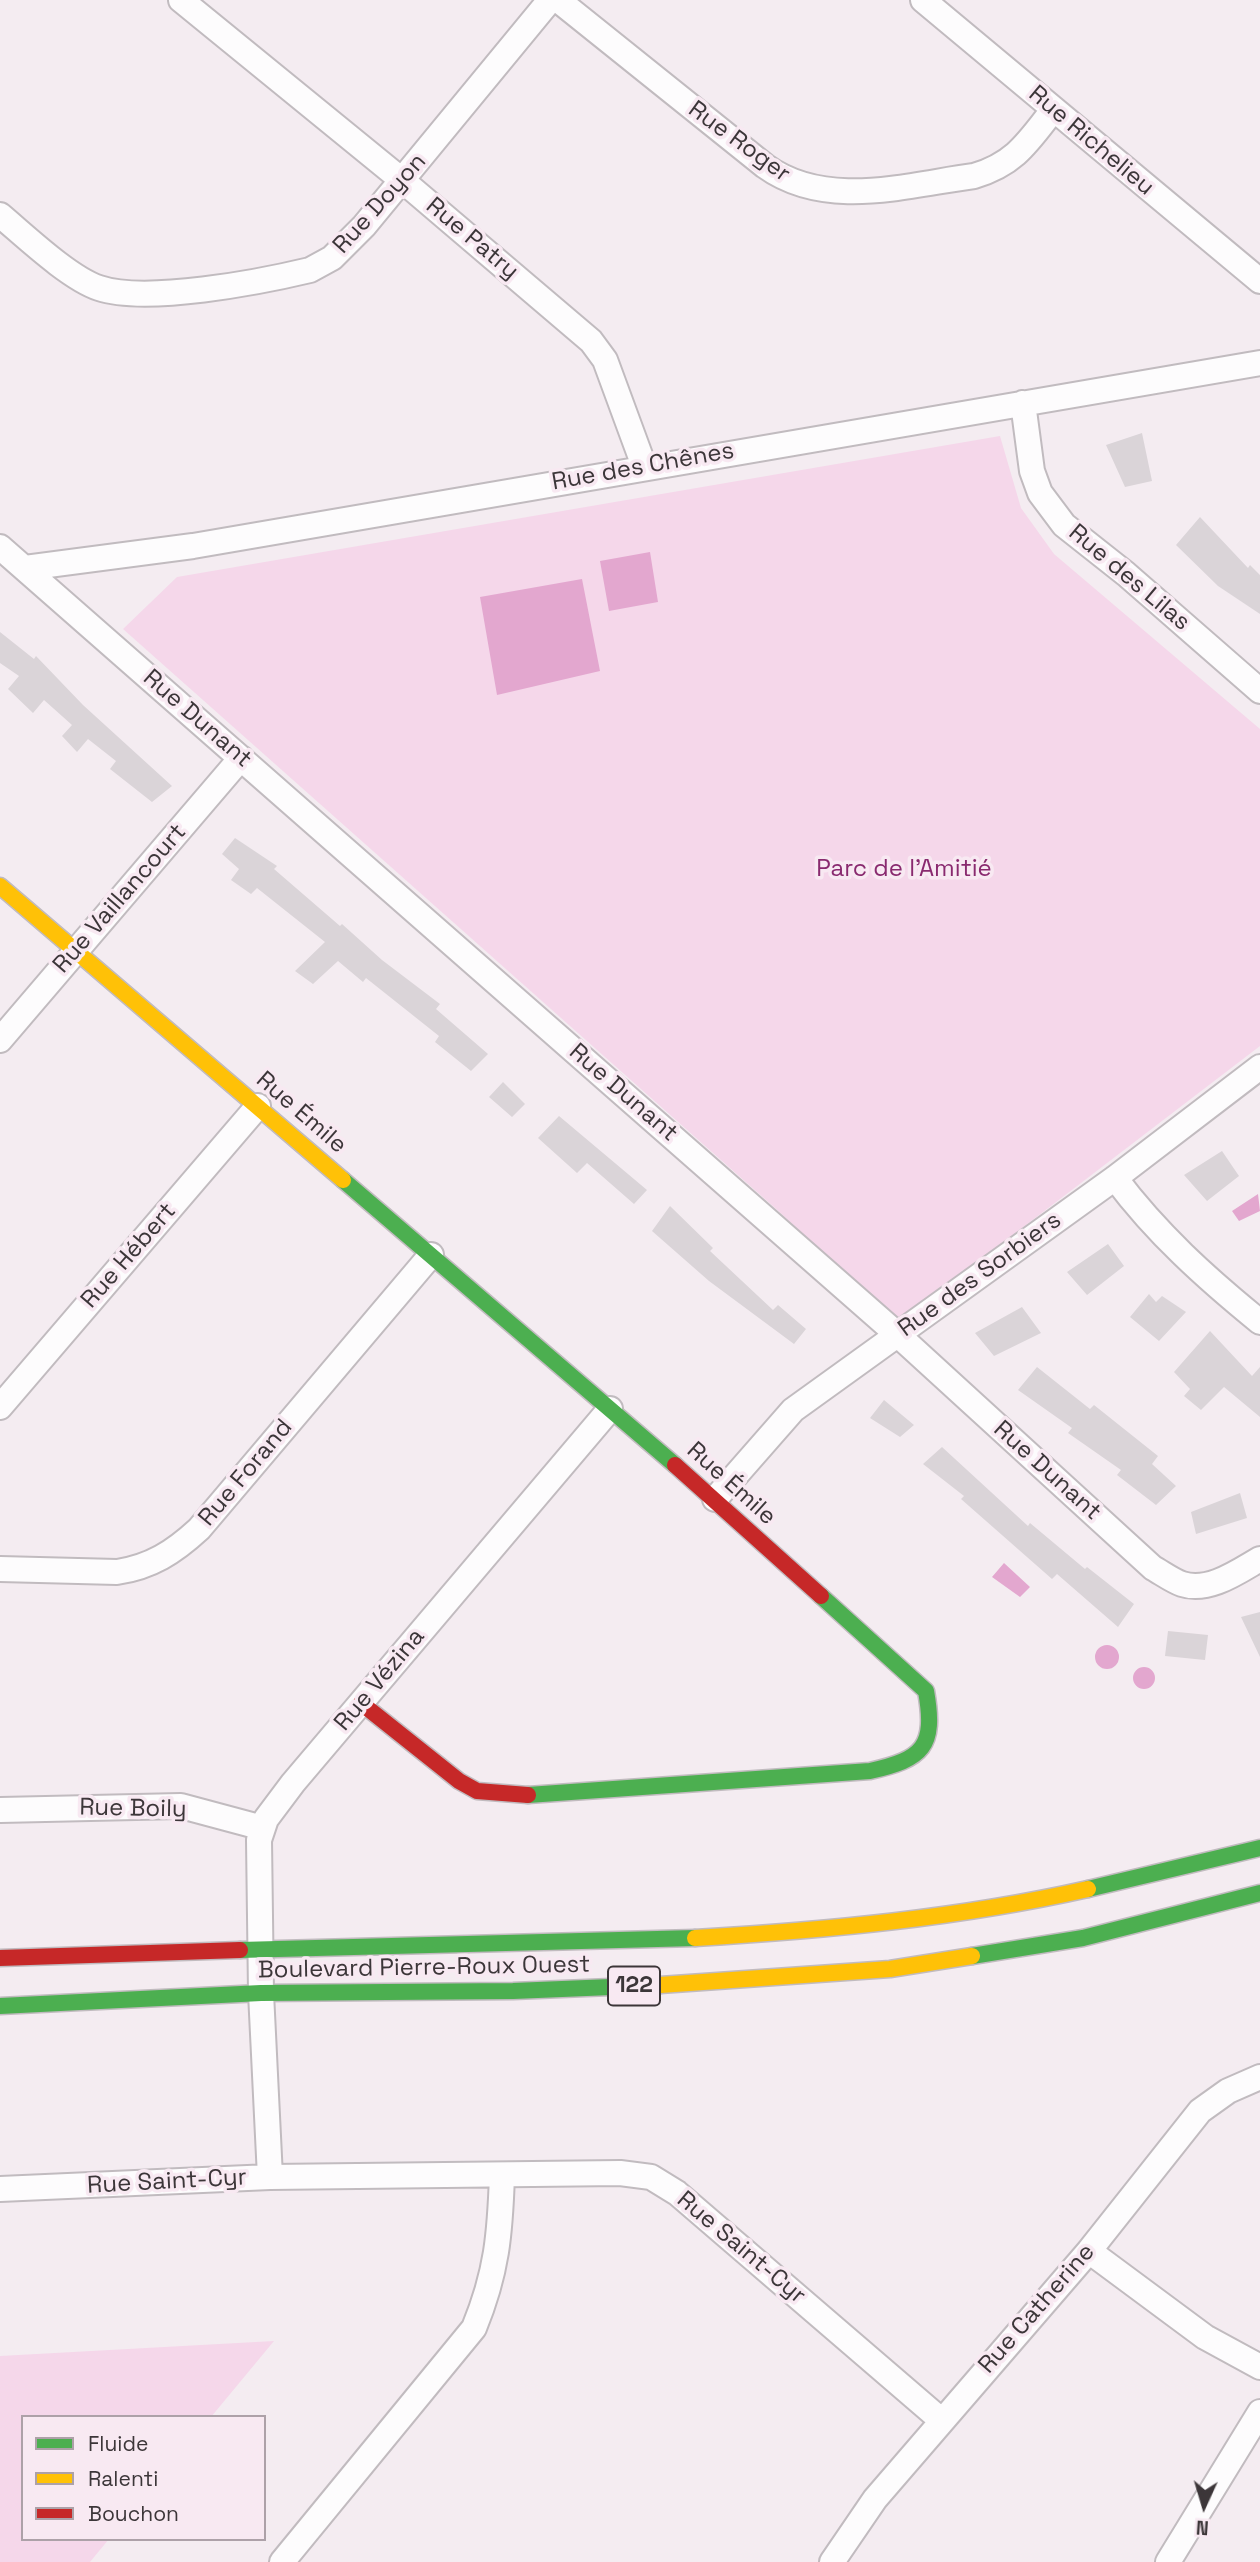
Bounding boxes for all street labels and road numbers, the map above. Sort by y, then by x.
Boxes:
street label: Rue Richelieu [1022,80,1160,202]
street label: Rue Roger [682,95,796,189]
street label: Rue Doyon [327,148,433,260]
street label: Rue Patry [420,192,524,286]
street label: Rue des Chênes [550,437,736,497]
street label: Rue des Lilas [1062,519,1196,637]
street label: Rue Dunant [137,664,257,774]
street label: Rue Vaillancourt [47,819,193,979]
street label: Rue Dunant [563,1038,683,1148]
street label: Rue Émile [250,1066,352,1160]
street label: Rue Hébert [76,1198,182,1314]
street label: Rue des Sorbiers [893,1206,1067,1344]
street label: Rue Forand [193,1414,299,1532]
street label: Rue Dunant [987,1415,1107,1527]
street label: Rue Émile [680,1436,782,1532]
street label: Rue Vézina [329,1623,431,1737]
street label: Rue Boily [79,1794,187,1824]
street label: Boulevard Pierre-Roux Ouest [258,1951,590,1985]
road number: 122 [608,1966,660,2006]
street label: Rue Saint-Cyr [87,2163,247,2201]
street label: Rue Saint-Cyr [671,2186,811,2310]
street label: Rue Catherine [973,2238,1101,2380]

